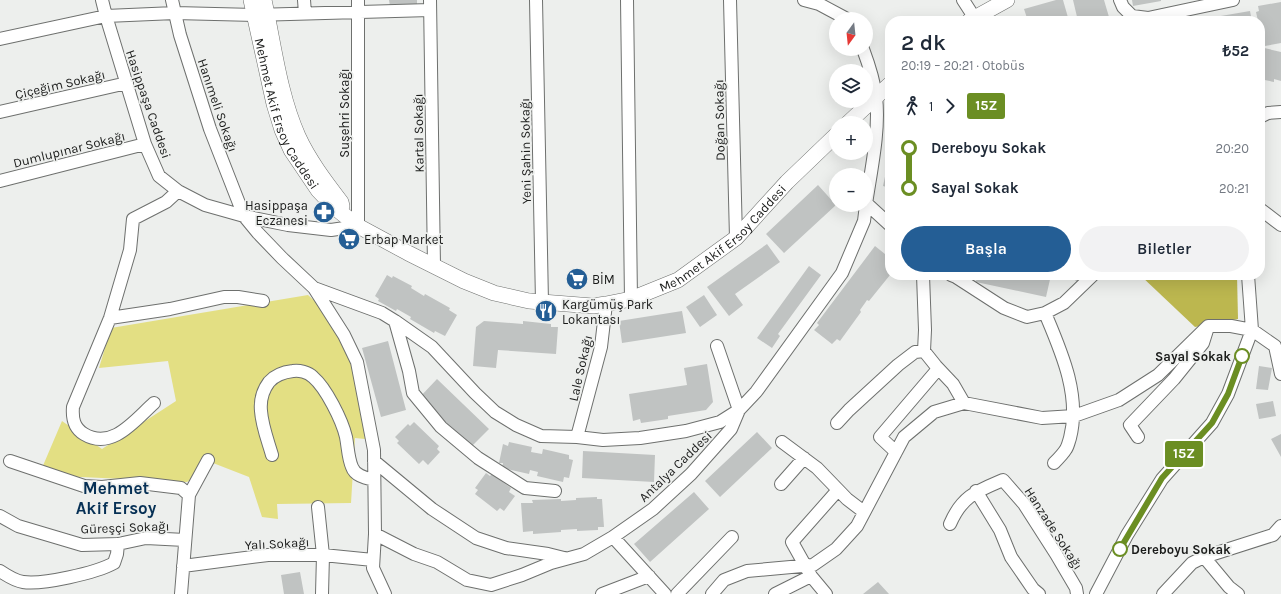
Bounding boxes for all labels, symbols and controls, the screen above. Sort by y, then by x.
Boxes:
north arrow [829,12,873,56]
map controls [829,12,873,212]
text: 2 dk [901,30,946,56]
street label: Mehmet Akif Ersoy Caddesi [252,37,322,192]
text: ₺52 [1223,42,1249,60]
street label: Hasippaşa Caddesi [123,48,174,160]
street label: Hanımeli Sokağı [195,57,241,154]
text: 20:19 – 20:21 · Otobüs [901,58,1025,73]
button: layers [829,64,873,108]
street label: Çiçeğim Sokağı [13,67,107,102]
street label: Suşehri Sokağı [337,68,352,158]
street label: Doğan Sokağı [711,79,728,161]
street label: Kartal Sokağı [410,93,427,173]
icon: walk [901,95,923,117]
icon: forward [939,95,961,117]
text: 15Z [975,97,997,114]
street label: Yeni Şahin Sokağı [517,98,534,204]
text: 1 [929,99,933,114]
button: + [829,116,873,160]
street label: Dumlupınar Sokağı [11,128,127,171]
text: Dereboyu Sokak [931,139,1046,157]
text: 20:20 [1216,141,1249,156]
button: − [829,168,873,212]
text: Sayal Sokak [931,179,1019,197]
street label: Mehmet Akif Ersoy Caddesi [657,181,789,295]
text: 20:21 [1219,181,1249,196]
place label: Hasippaşa Eczanesi [245,198,308,228]
pharmacy icon: Hasippaşa Eczanesi [311,199,337,225]
supermarket icon: Erbap Market [336,226,362,252]
button: Başla [901,226,1071,272]
button: Biletler [1079,226,1249,272]
place label: Erbap Market [364,232,443,247]
supermarket icon: BİM [564,266,590,292]
place label: BİM [592,272,615,287]
place label: Kargümüş Park Lokantası [562,297,653,327]
restaurant icon: Kargümüş Park Lokantası [533,298,559,324]
street label: Lale Sokağı [566,334,595,403]
marker: Sayal Sokak [1234,348,1250,364]
place label: Sayal Sokak [1155,349,1231,364]
street label: Antalya Caddesi [636,428,715,505]
line badge: 15Z [1161,441,1207,467]
text: 15Z [1173,445,1195,462]
district label: Mehmet Akif Ersoy [76,478,157,518]
street label: Hanzade Sokağı [1021,484,1086,572]
street label: Güreşçi Sokağı [80,518,170,537]
street label: Yalı Sokağı [244,534,310,553]
marker: Dereboyu Sokak [1112,541,1128,557]
place label: Dereboyu Sokak [1131,542,1231,557]

